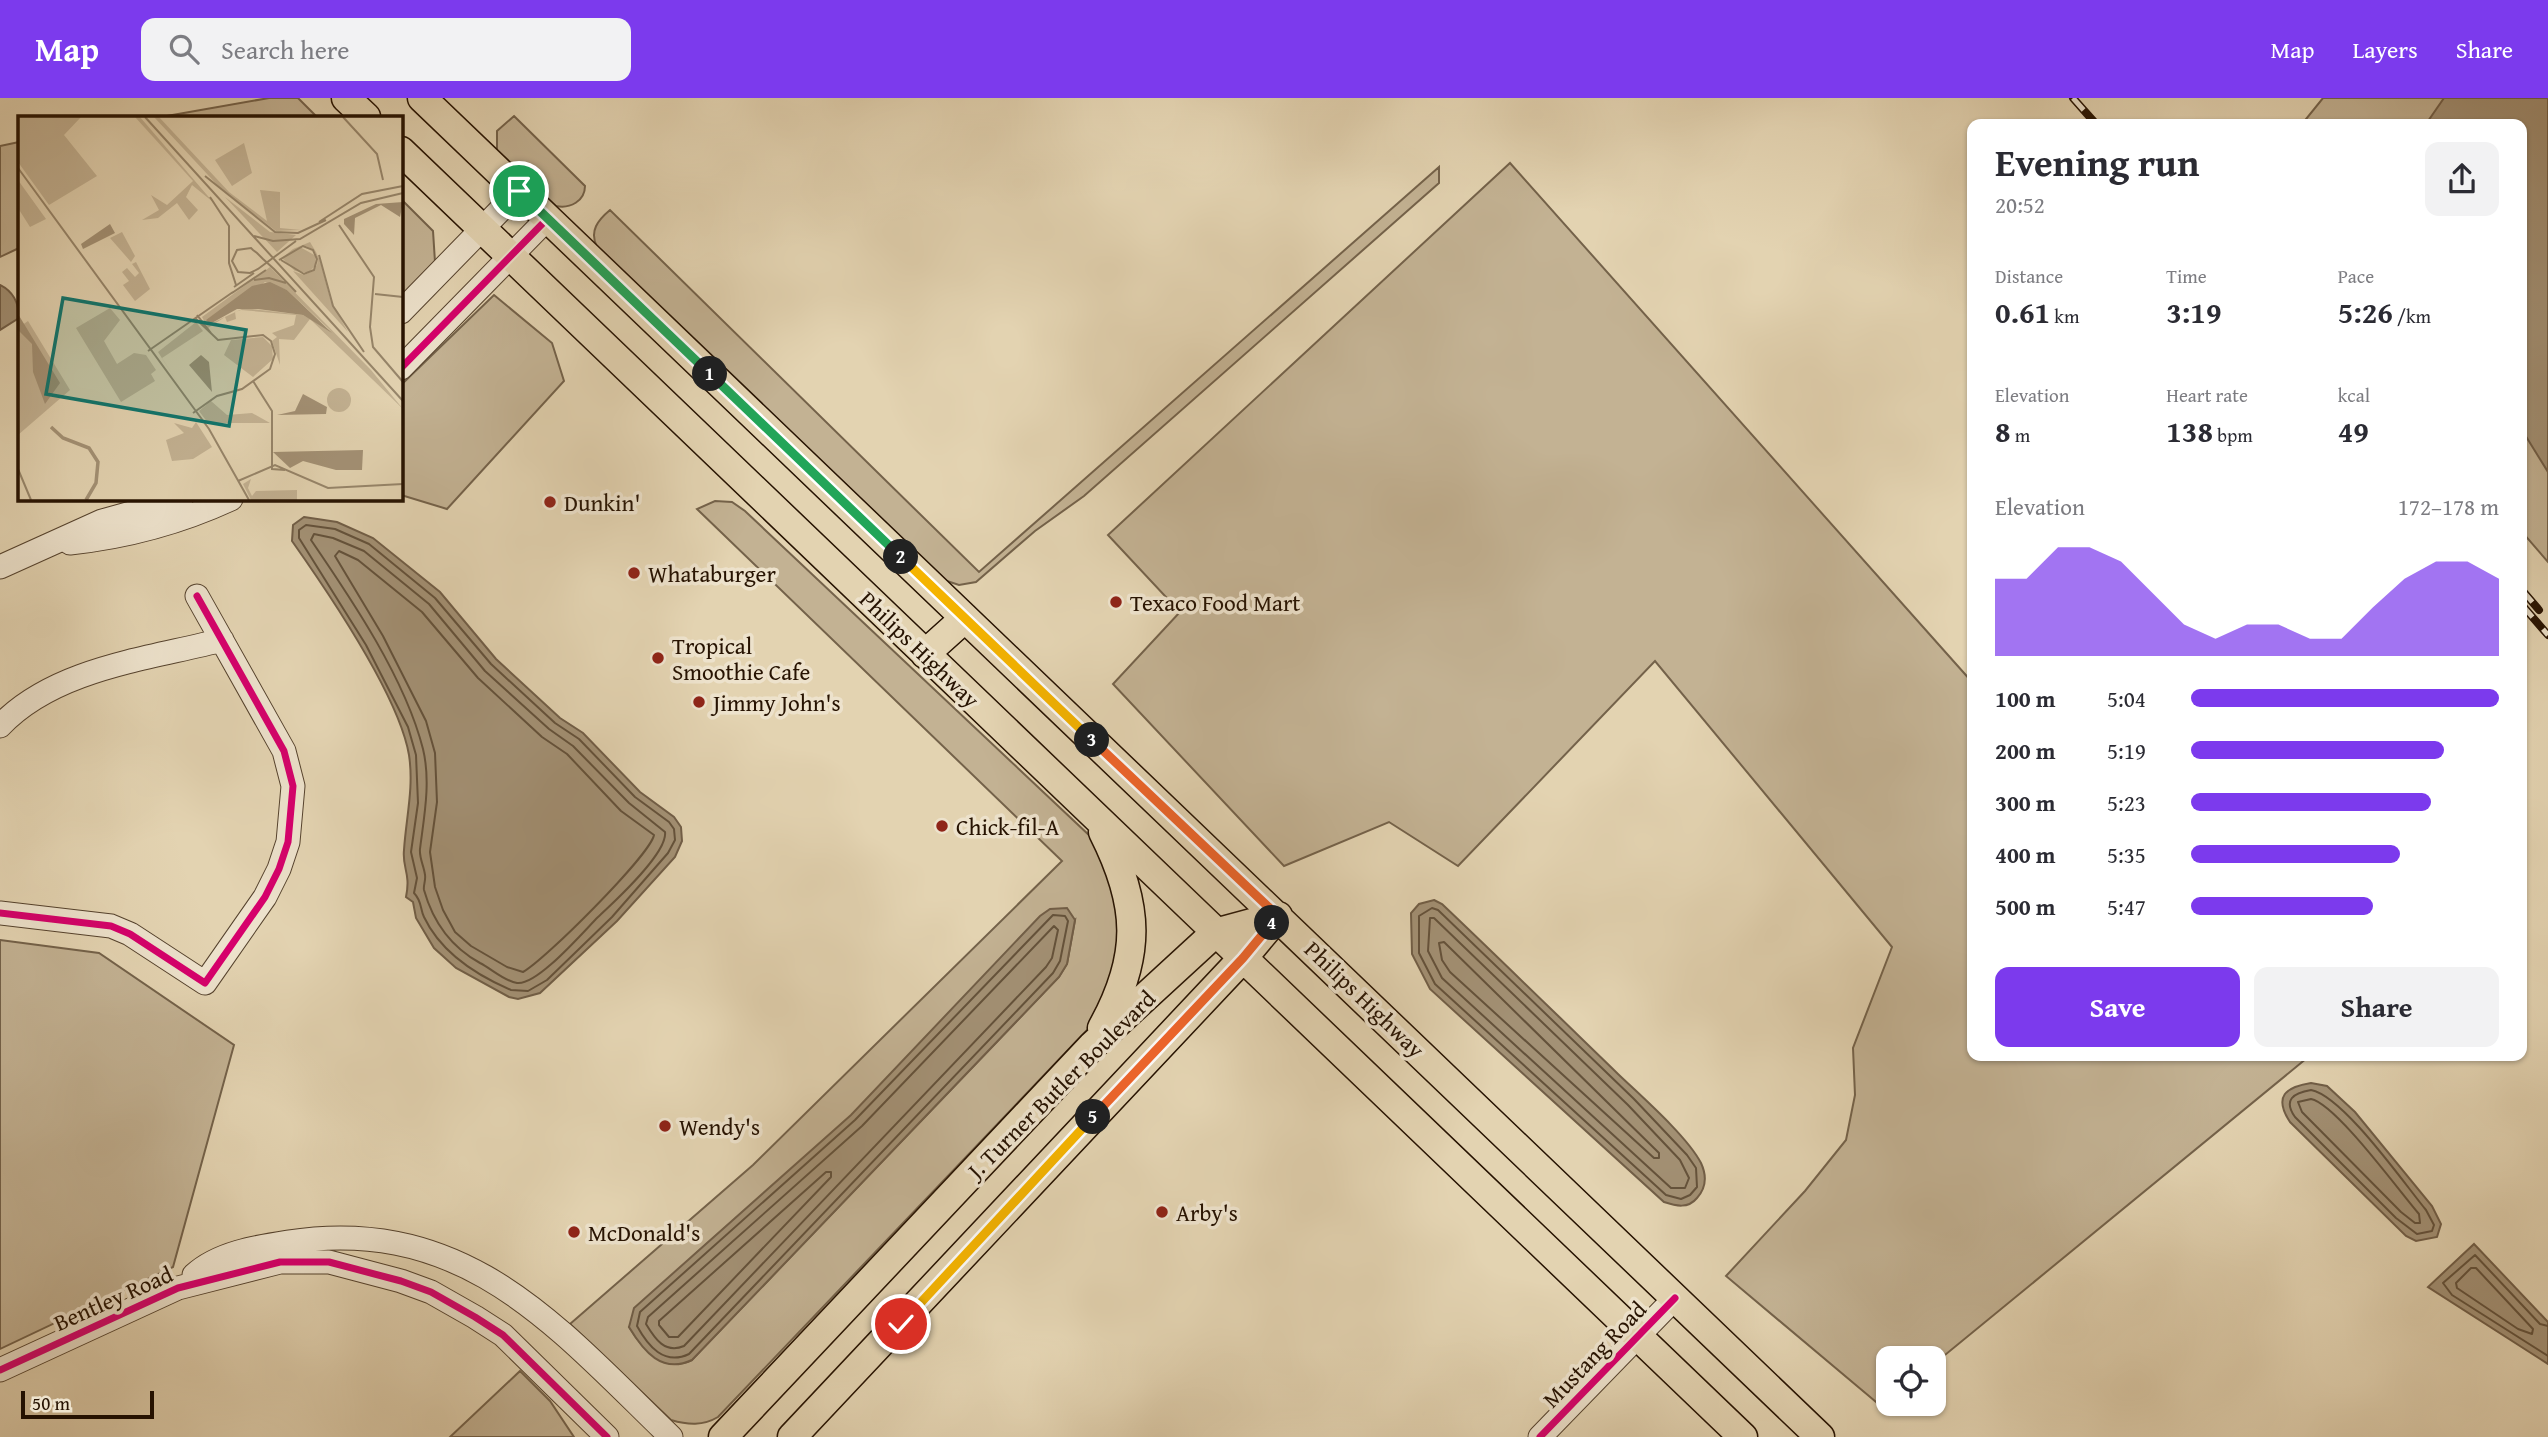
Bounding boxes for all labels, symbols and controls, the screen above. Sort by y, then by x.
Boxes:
search box [141,18,631,81]
text: Map [35,25,99,73]
icon: search [165,30,203,68]
text: Search here [221,30,349,69]
text: Map [2271,32,2314,67]
text: Layers [2352,32,2418,67]
text: Share [2456,32,2513,67]
inset map [18,116,402,500]
text: Evening run [1995,134,2199,190]
button: share [2425,142,2499,216]
pin [489,161,549,221]
icon: arrive [500,172,538,210]
text: 20:52 [1995,188,2045,221]
text: Distance [1995,262,2063,290]
text: Time [2166,262,2207,290]
text: Pace [2338,262,2374,290]
text: 0.61 [1995,290,2050,334]
text: 3:19 [2166,290,2221,334]
text: 5:26 [2338,290,2393,334]
text: km [2050,302,2079,330]
text: /km [2393,302,2431,330]
pin: 1 [692,356,728,392]
text: 1 [705,359,714,387]
text: Elevation [1995,381,2069,409]
text: Heart rate [2166,381,2248,409]
text: kcal [2338,381,2370,409]
text: 8 [1995,409,2011,453]
text: 138 [2166,409,2213,453]
text: 49 [2338,409,2369,453]
text: m [2011,421,2030,449]
text: bpm [2213,421,2253,449]
place label: Dunkin' [564,486,640,519]
text: Elevation [1995,490,2085,523]
text: 172–178 m [2398,490,2499,523]
marker: Dunkin' [542,494,558,510]
pin: 2 [884,540,918,574]
text: 2 [896,542,905,570]
place label: Whataburger [648,557,776,590]
marker: Whataburger [626,565,642,581]
street label: Philips Highway [853,583,988,715]
place label: Texaco Food Mart [1130,586,1300,619]
marker: Texaco Food Mart [1108,594,1124,610]
place label: Tropical Smoothie Cafe [672,629,810,688]
marker: Tropical Smoothie Cafe [650,650,666,666]
text: 100 m [1995,682,2056,715]
text: 5:04 [2107,682,2146,715]
place label: Jimmy John's [710,686,841,719]
marker: Jimmy John's [691,694,707,710]
pin: 3 [1074,722,1110,758]
text: 3 [1087,725,1096,753]
text: 200 m [1995,734,2056,767]
text: 5:19 [2107,734,2146,767]
text: 300 m [1995,786,2056,819]
text: 5:23 [2107,786,2146,819]
place label: Chick-fil-A [956,810,1059,843]
marker: Chick-fil-A [934,818,950,834]
text: 400 m [1995,838,2056,871]
text: 5:35 [2107,838,2146,871]
text: 500 m [1995,890,2056,923]
text: 5:47 [2107,890,2146,923]
pin: 4 [1254,906,1290,940]
text: 4 [1267,908,1276,936]
street label: Philips Highway [1298,933,1433,1065]
button: Save [1995,967,2240,1047]
button: Share [2254,967,2499,1047]
street label: J. Turner Butler Boulevard [957,982,1163,1188]
pin: 5 [1076,1100,1110,1134]
text: 5 [1088,1102,1097,1130]
place label: Wendy's [679,1110,760,1143]
marker: Wendy's [657,1118,673,1134]
place label: Arby's [1176,1196,1238,1229]
marker: Arby's [1154,1204,1170,1220]
place label: McDonald's [588,1216,700,1249]
marker: McDonald's [566,1224,582,1240]
street label: Bentley Road [48,1257,178,1339]
street label: Mustang Road [1535,1293,1654,1415]
pin [871,1294,931,1354]
icon: check [882,1305,920,1343]
map controls [1876,1346,1946,1416]
button: locate [1876,1346,1946,1416]
scale bar [21,1388,154,1420]
text: 50 m [32,1389,70,1417]

